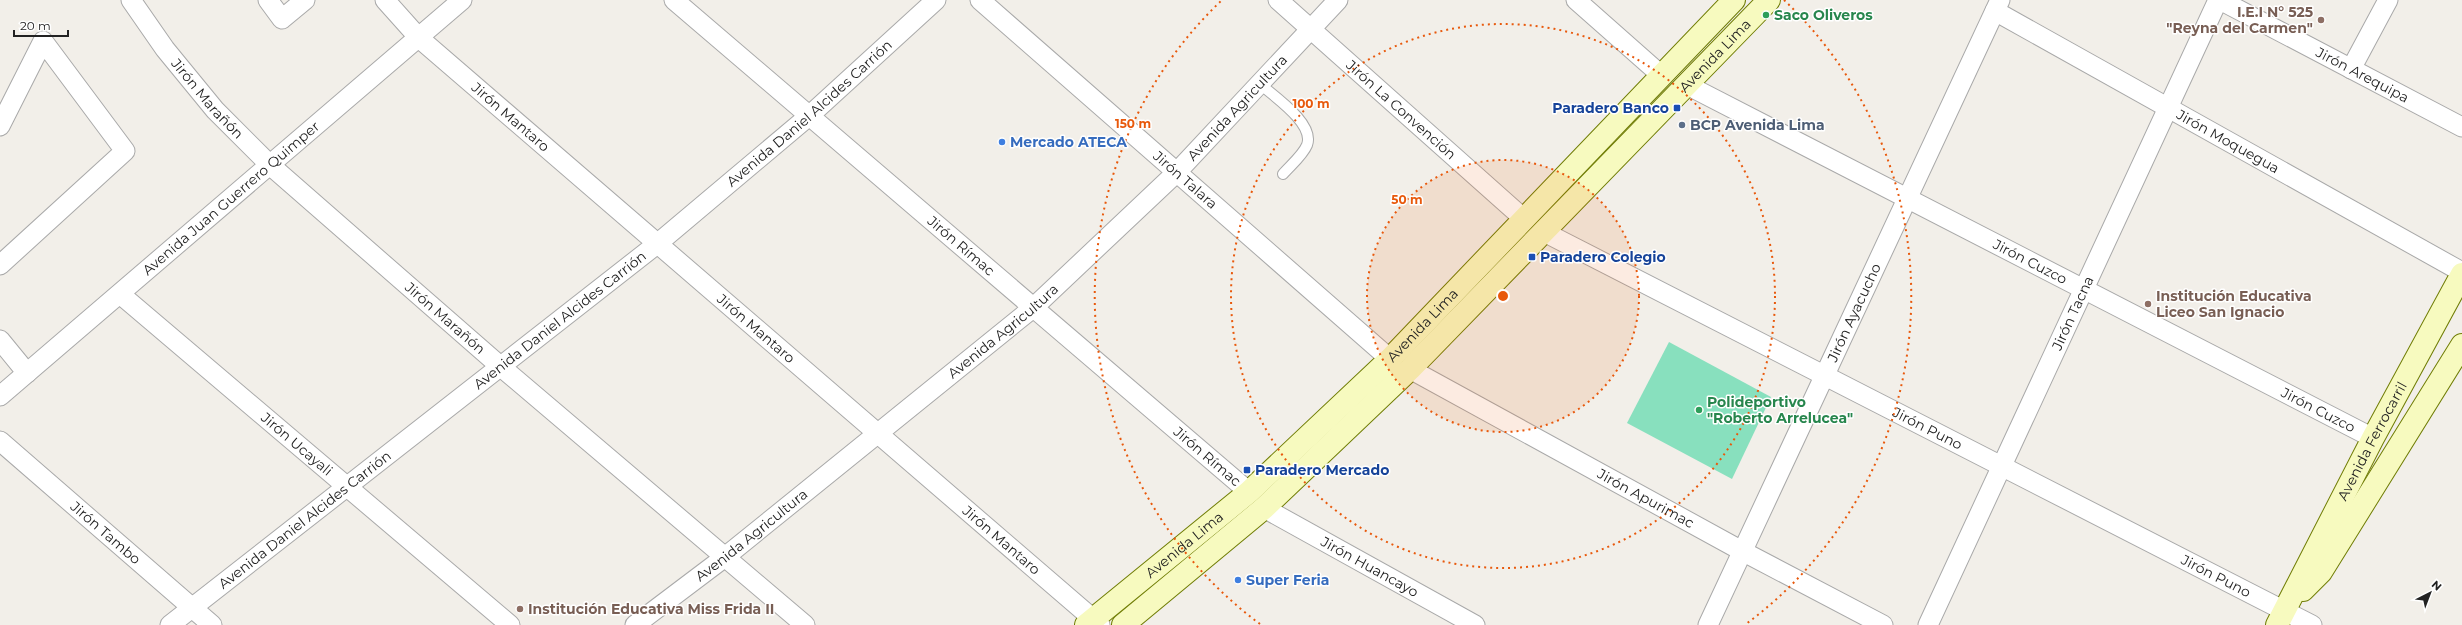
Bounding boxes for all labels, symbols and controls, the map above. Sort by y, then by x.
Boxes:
place label: I.E.I N° 525 "Reyna del Carmen" [2166,3,2313,37]
place label: Saco Oliveros [1774,6,1873,24]
marker: Saco Oliveros [1761,10,1771,20]
scale bar [14,12,68,38]
street label: Avenida Lima [1675,15,1755,96]
marker: I.E.I N° 525 "Reyna del Carmen" [2316,15,2326,25]
text: 20 m [20,18,51,33]
street label: Avenida Daniel Alcides Carrión [723,36,896,191]
street label: Jirón Arequipa [2312,43,2412,107]
street label: Avenida Agricultura [1183,51,1291,164]
street label: Jirón Marañón [167,54,247,142]
street label: Jirón La Convención [1342,55,1460,163]
street label: Jirón Mantaro [467,78,553,156]
text: 100 m [1293,96,1329,111]
place label: Paradero Banco [1552,99,1669,117]
marker: Paradero Banco [1672,103,1682,113]
street label: Jirón Moquegua [2173,105,2283,177]
text: 150 m [1115,116,1151,131]
place label: BCP Avenida Lima [1690,116,1825,134]
street label: Avenida Juan Guerrero Quimper [139,117,323,279]
marker: BCP Avenida Lima [1677,120,1687,130]
place label: Mercado ATECA [1010,133,1127,151]
marker: Mercado ATECA [997,137,1007,147]
street label: Jirón Talara [1149,146,1221,213]
text: 50 m [1391,192,1423,207]
street label: Jirón Rímac [923,211,999,280]
street label: Jirón Cuzco [1989,235,2070,288]
street label: Avenida Daniel Alcides Carrión [470,247,650,393]
place label: Paradero Colegio [1540,248,1666,266]
marker: Paradero Colegio [1527,252,1537,262]
street label: Jirón Ayacucho [1823,260,1885,366]
street label: Jirón Tacna [2047,273,2098,354]
street label: Jirón Marañón [401,278,489,358]
street label: Avenida Agricultura [944,280,1062,382]
street label: Avenida Lima [1383,285,1462,366]
place label: Institución Educativa Liceo San Ignacio [2156,287,2312,321]
street label: Jirón Mantaro [713,289,799,367]
centre of rings [1496,289,1510,303]
marker: Institución Educativa Liceo San Ignacio [2143,299,2153,309]
street label: Avenida Ferrocarril [2333,379,2411,504]
street label: Jirón Cuzco [2277,383,2359,436]
place label: Polideportivo "Roberto Arrelucea" [1707,393,1853,427]
street label: Jirón Puno [1889,403,1966,454]
marker: Polideportivo "Roberto Arrelucea" [1694,405,1704,415]
street label: Jirón Ucayali [257,408,336,480]
street label: Jirón Rímac [1169,422,1245,490]
street label: Avenida Daniel Alcides Carrión [215,447,395,593]
place label: Paradero Mercado [1255,461,1389,479]
street label: Jirón Apurimac [1594,464,1697,532]
marker: Paradero Mercado [1242,465,1252,475]
street label: Avenida Agricultura [692,485,811,585]
street label: Jirón Tambo [66,497,145,568]
street label: Jirón Mantaro [958,501,1044,579]
street label: Avenida Lima [1142,508,1227,582]
street label: Jirón Huancayo [1317,532,1422,601]
street label: Jirón Puno [2177,550,2254,601]
place label: Super Feria [1246,571,1329,589]
north arrow [2410,573,2450,613]
marker: Super Feria [1233,575,1243,585]
text: N [2429,577,2445,594]
place label: Institución Educativa Miss Frida II [528,600,774,618]
marker: Institución Educativa Miss Frida II [515,604,525,614]

